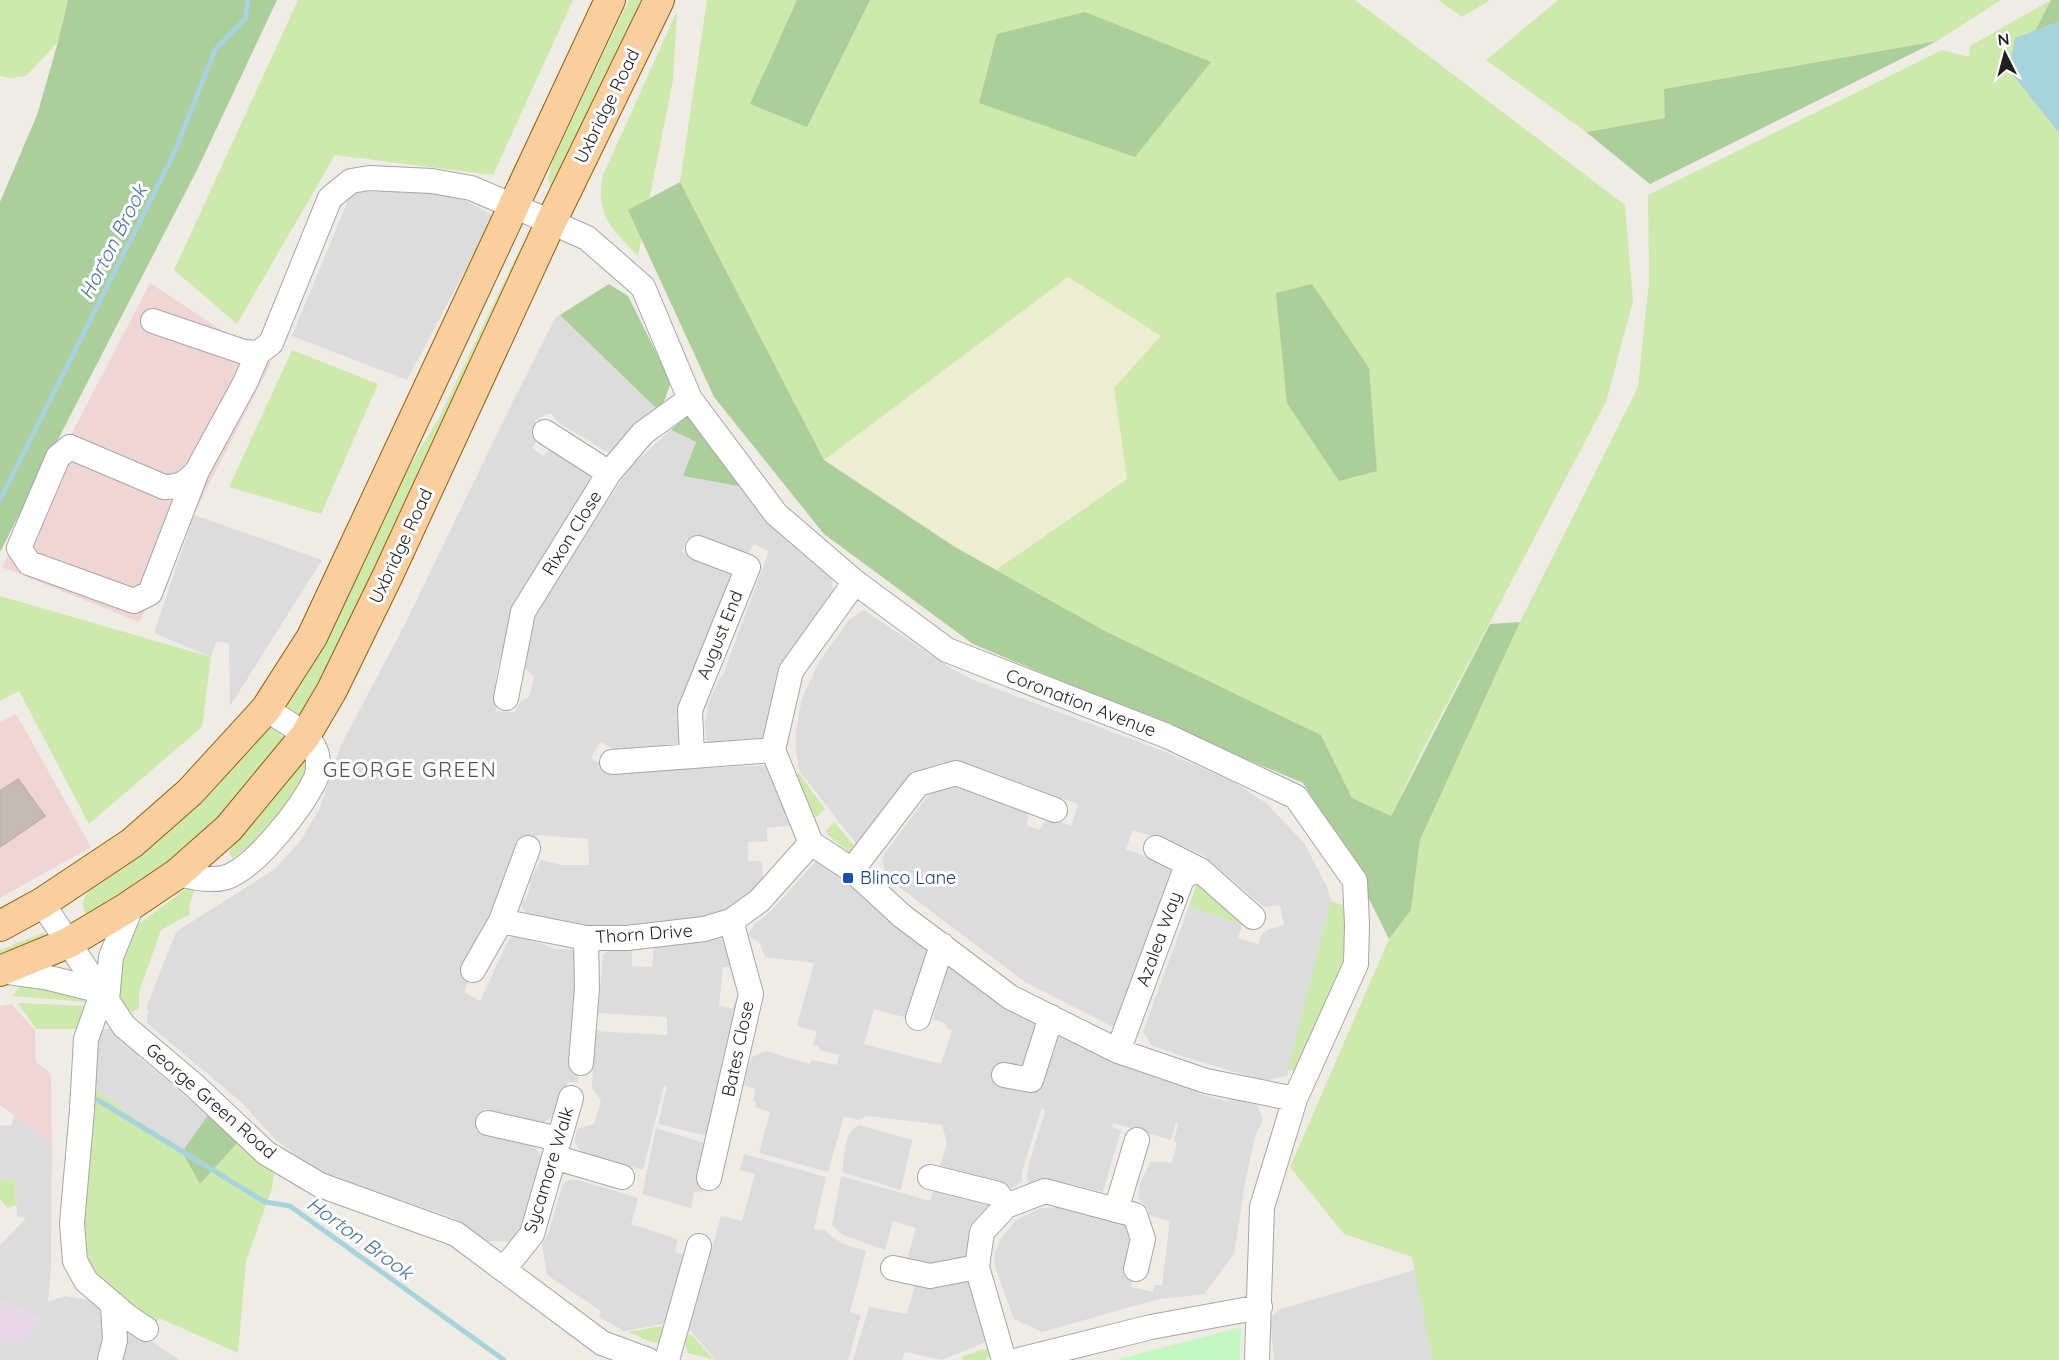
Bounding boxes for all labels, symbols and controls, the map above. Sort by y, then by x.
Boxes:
north arrow [1975,24,2035,84]
text: N [1997,29,2010,50]
street label: Uxbridge Road [569,45,644,167]
water label: Horton Brook [73,178,153,303]
street label: Uxbridge Road [364,484,437,607]
street label: Rixon Close [536,486,607,579]
street label: August End [691,587,748,683]
street label: Coronation Avenue [1003,663,1160,742]
district label: GEORGE GREEN [323,756,497,782]
place label: Blinco Lane [860,866,956,889]
marker: Blinco Lane [841,871,855,885]
street label: Azalea Way [1131,888,1186,990]
street label: Thorn Drive [595,919,693,948]
street label: Bates Close [716,999,759,1099]
street label: George Green Road [141,1038,281,1164]
street label: Sycamore Walk [518,1104,579,1236]
water label: Horton Brook [302,1191,420,1286]

